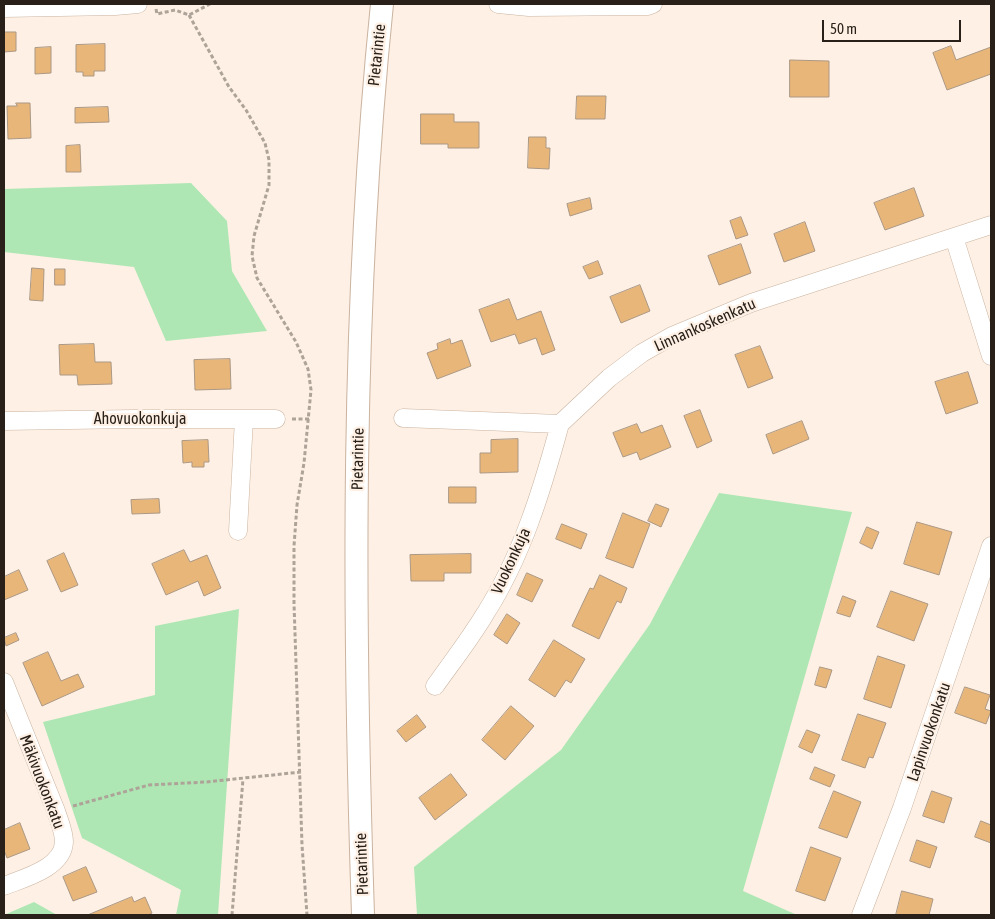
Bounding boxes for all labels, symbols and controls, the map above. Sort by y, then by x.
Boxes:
scale bar [825,10,964,42]
text: 50 m [830,20,857,37]
street label: Pietarintie [364,23,390,87]
street label: Linnankoskenkatu [651,294,759,356]
street label: Ahovuokonkuja [94,409,186,429]
street label: Pietarintie [348,428,368,490]
street label: Vuokonkuja [487,525,535,597]
street label: Lapinvuokonkatu [903,680,955,784]
street label: Mäkivuokonkatu [15,732,69,832]
street label: Pietarintie [351,833,373,895]

